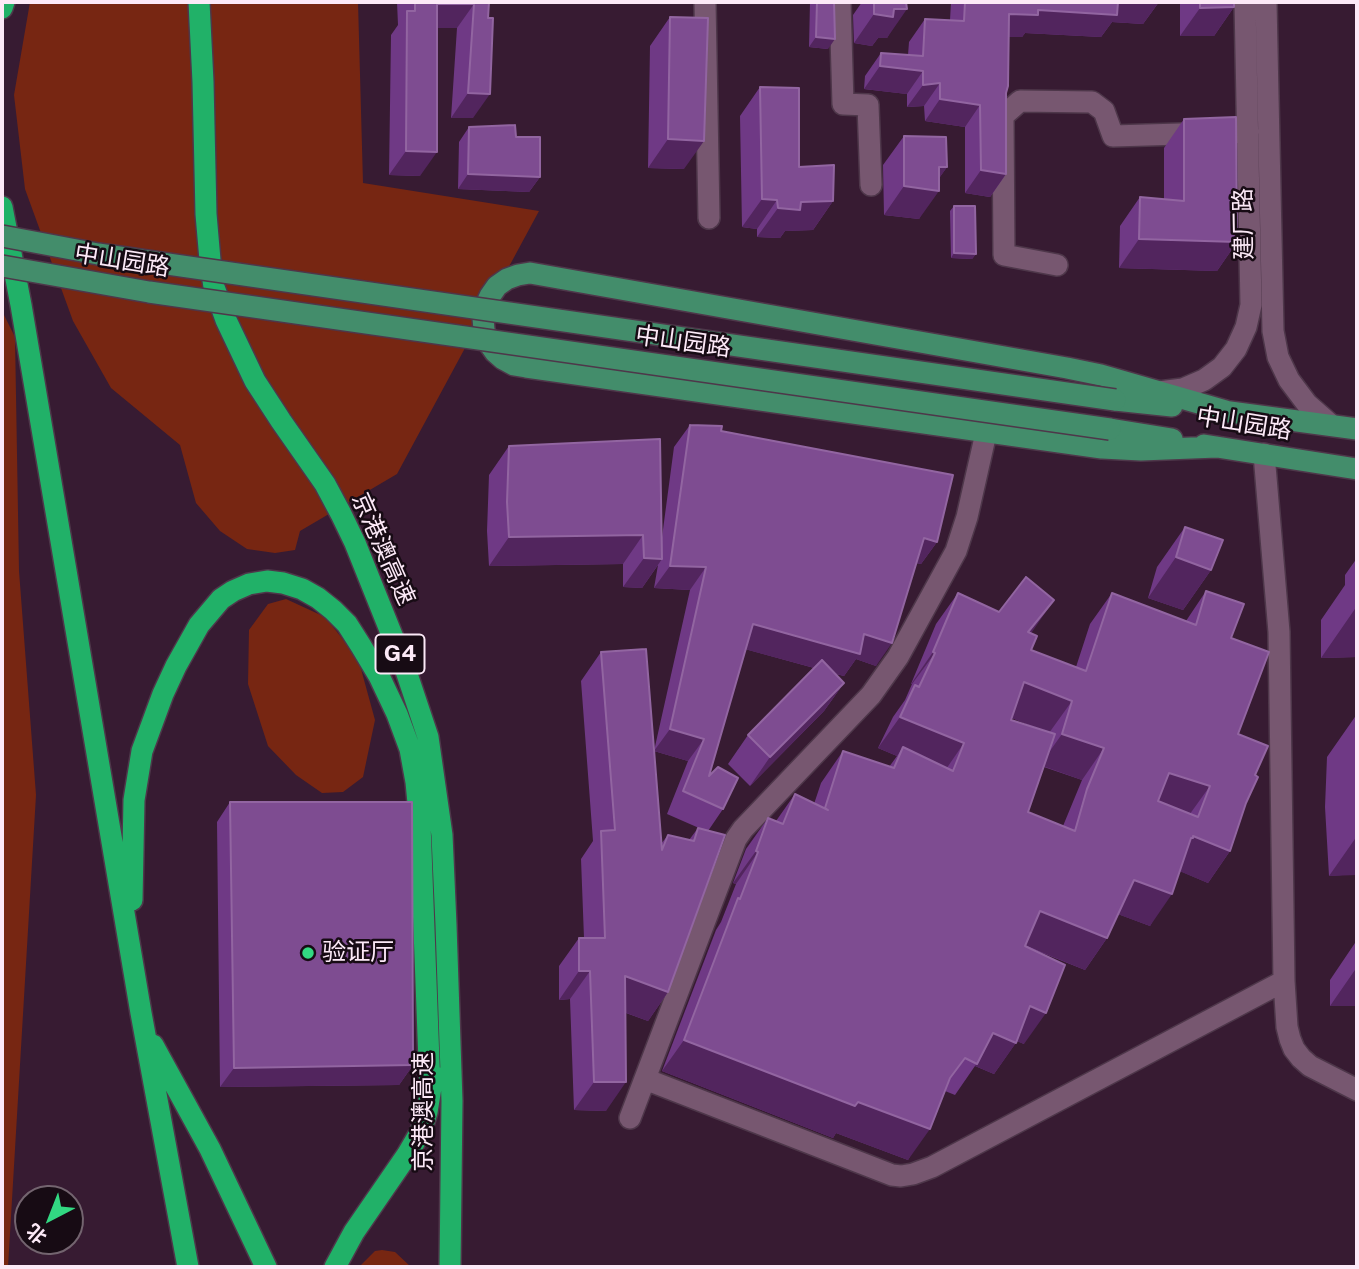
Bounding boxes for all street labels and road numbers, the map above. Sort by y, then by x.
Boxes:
street label: 建厂路 [1229,188,1259,260]
street label: 中山园路 [72,239,172,283]
street label: 中山园路 [633,321,733,363]
street label: 中山园路 [1194,402,1294,446]
street label: 京港澳高速 [345,488,421,610]
road number: G4 [376,634,424,674]
street label: 京港澳高速 [410,1052,438,1172]

